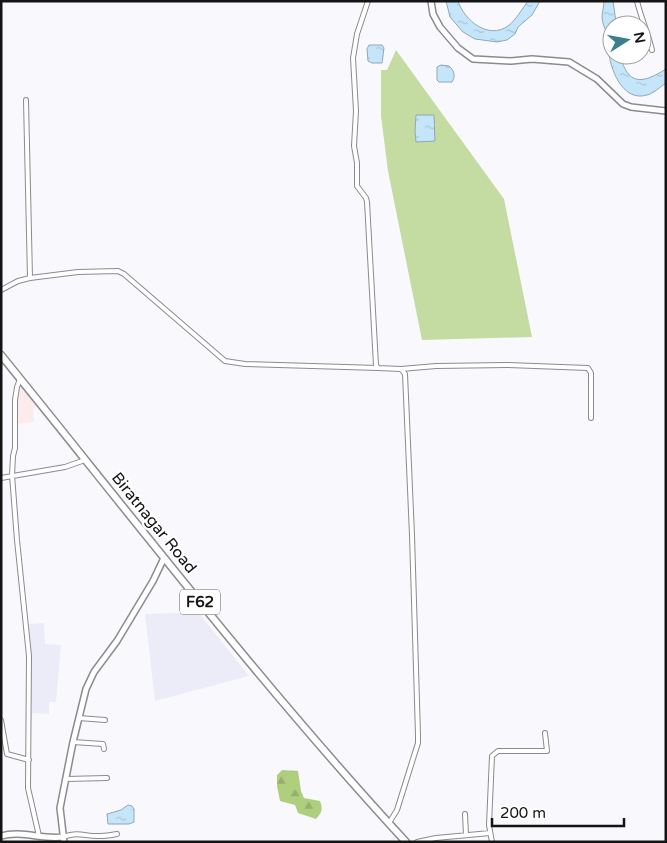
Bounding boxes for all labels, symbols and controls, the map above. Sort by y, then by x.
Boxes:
north arrow [602,15,652,65]
text: N [630,30,649,45]
street label: Biratnagar Road [107,468,201,578]
road number: F62 [180,590,220,614]
scale bar [492,796,624,828]
text: 200 m [500,804,546,822]

